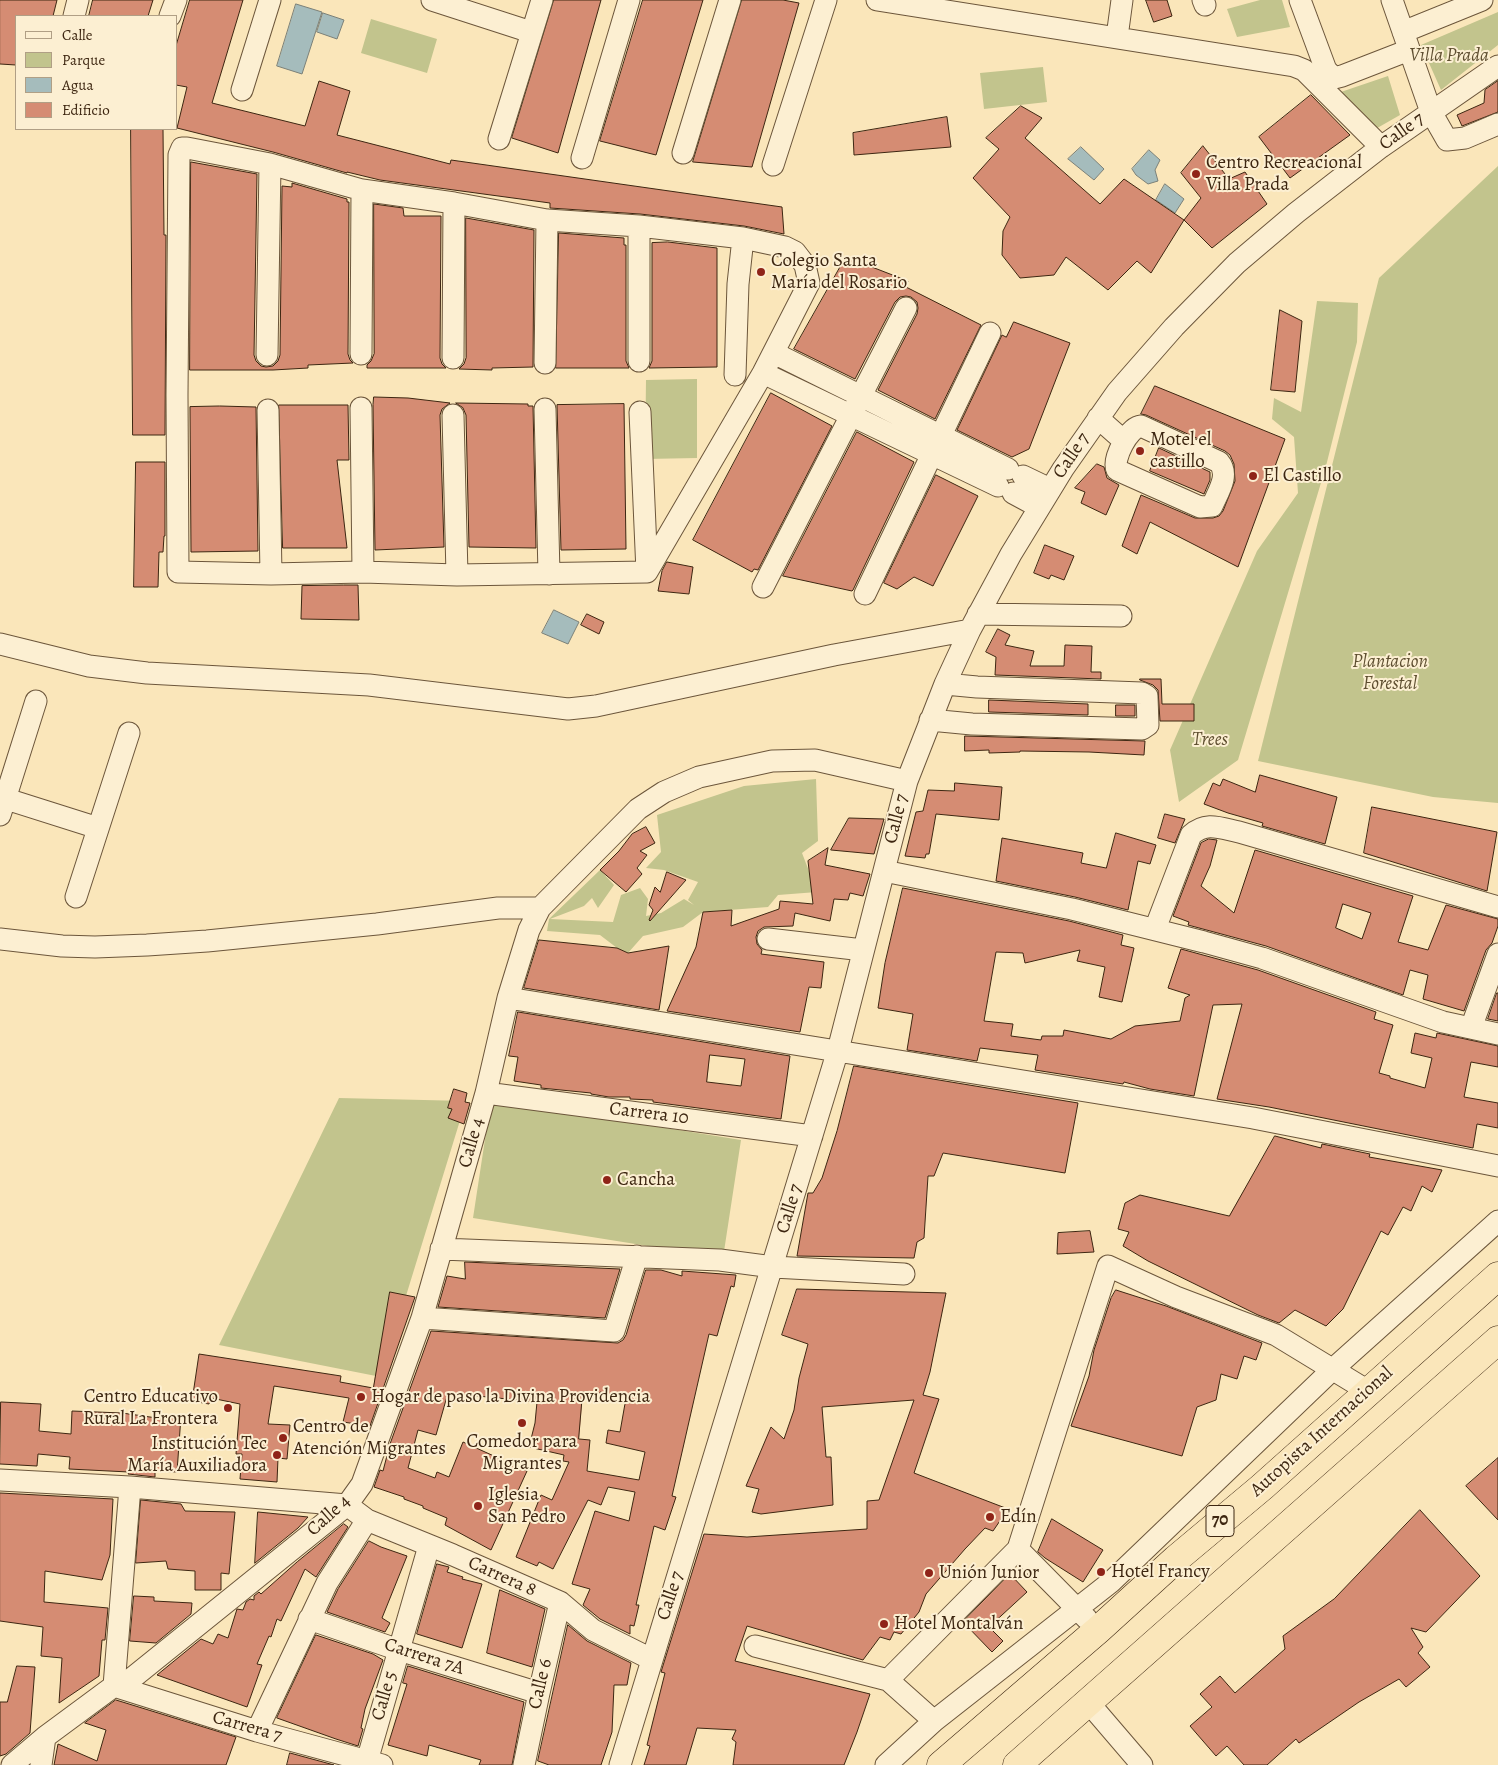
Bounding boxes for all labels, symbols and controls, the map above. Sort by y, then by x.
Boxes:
legend [15,15,178,130]
text: Calle [62,25,92,45]
park label: Villa Prada [1409,45,1489,67]
text: Parque [62,50,105,70]
text: Agua [62,75,93,95]
text: Edificio [62,100,110,120]
street label: Calle 7 [1375,108,1429,156]
place label: Centro Recreacional Villa Prada [1206,152,1362,196]
marker: Centro Recreacional Villa Prada [1190,168,1202,180]
place label: Colegio Santa María del Rosario [771,250,907,294]
marker: Colegio Santa María del Rosario [755,266,767,278]
street label: Calle 7 [1048,429,1096,483]
place label: Motel el castillo [1150,429,1212,473]
marker: Motel el castillo [1134,445,1146,457]
place label: El Castillo [1263,465,1341,487]
marker: El Castillo [1247,470,1259,482]
park label: Plantacion Forestal [1352,651,1428,695]
park label: Trees [1192,729,1228,751]
street label: Calle 7 [880,792,914,846]
street label: Carrera 10 [608,1098,690,1130]
street label: Calle 4 [454,1115,490,1171]
place label: Cancha [617,1169,675,1191]
marker: Cancha [601,1174,613,1186]
street label: Calle 7 [772,1182,808,1236]
street label: Autopista Internacional [1246,1362,1398,1502]
place label: Centro Educativo Rural La Frontera [83,1386,218,1430]
place label: Hogar de paso la Divina Providencia [371,1386,650,1408]
marker: Hogar de paso la Divina Providencia [355,1391,367,1403]
marker: Centro Educativo Rural La Frontera [222,1402,234,1414]
place label: Centro de Atención Migrantes [293,1416,446,1460]
marker: Comedor para Migrantes [516,1417,528,1429]
place label: Comedor para Migrantes [467,1431,577,1475]
marker: Centro de Atención Migrantes [277,1432,289,1444]
place label: Institución Tec María Auxiliadora [127,1433,267,1477]
marker: Institución Tec María Auxiliadora [271,1449,283,1461]
place label: Iglesia San Pedro [488,1484,566,1528]
street label: Calle 4 [302,1490,356,1542]
marker: Iglesia San Pedro [472,1500,484,1512]
road number: 70 [1206,1505,1234,1536]
place label: Edín [1000,1506,1037,1528]
marker: Edín [984,1511,996,1523]
street label: Carrera 8 [464,1552,540,1602]
place label: Hotel Francy [1111,1561,1210,1583]
place label: Unión Junior [939,1562,1039,1584]
marker: Hotel Francy [1095,1566,1107,1578]
marker: Unión Junior [923,1567,935,1579]
street label: Calle 7 [652,1569,690,1623]
place label: Hotel Montalván [894,1613,1023,1635]
marker: Hotel Montalván [878,1618,890,1630]
street label: Carrera 7A [381,1633,467,1681]
street label: Calle 6 [524,1657,558,1711]
street label: Calle 5 [367,1669,403,1723]
street label: Carrera 7 [210,1706,284,1748]

